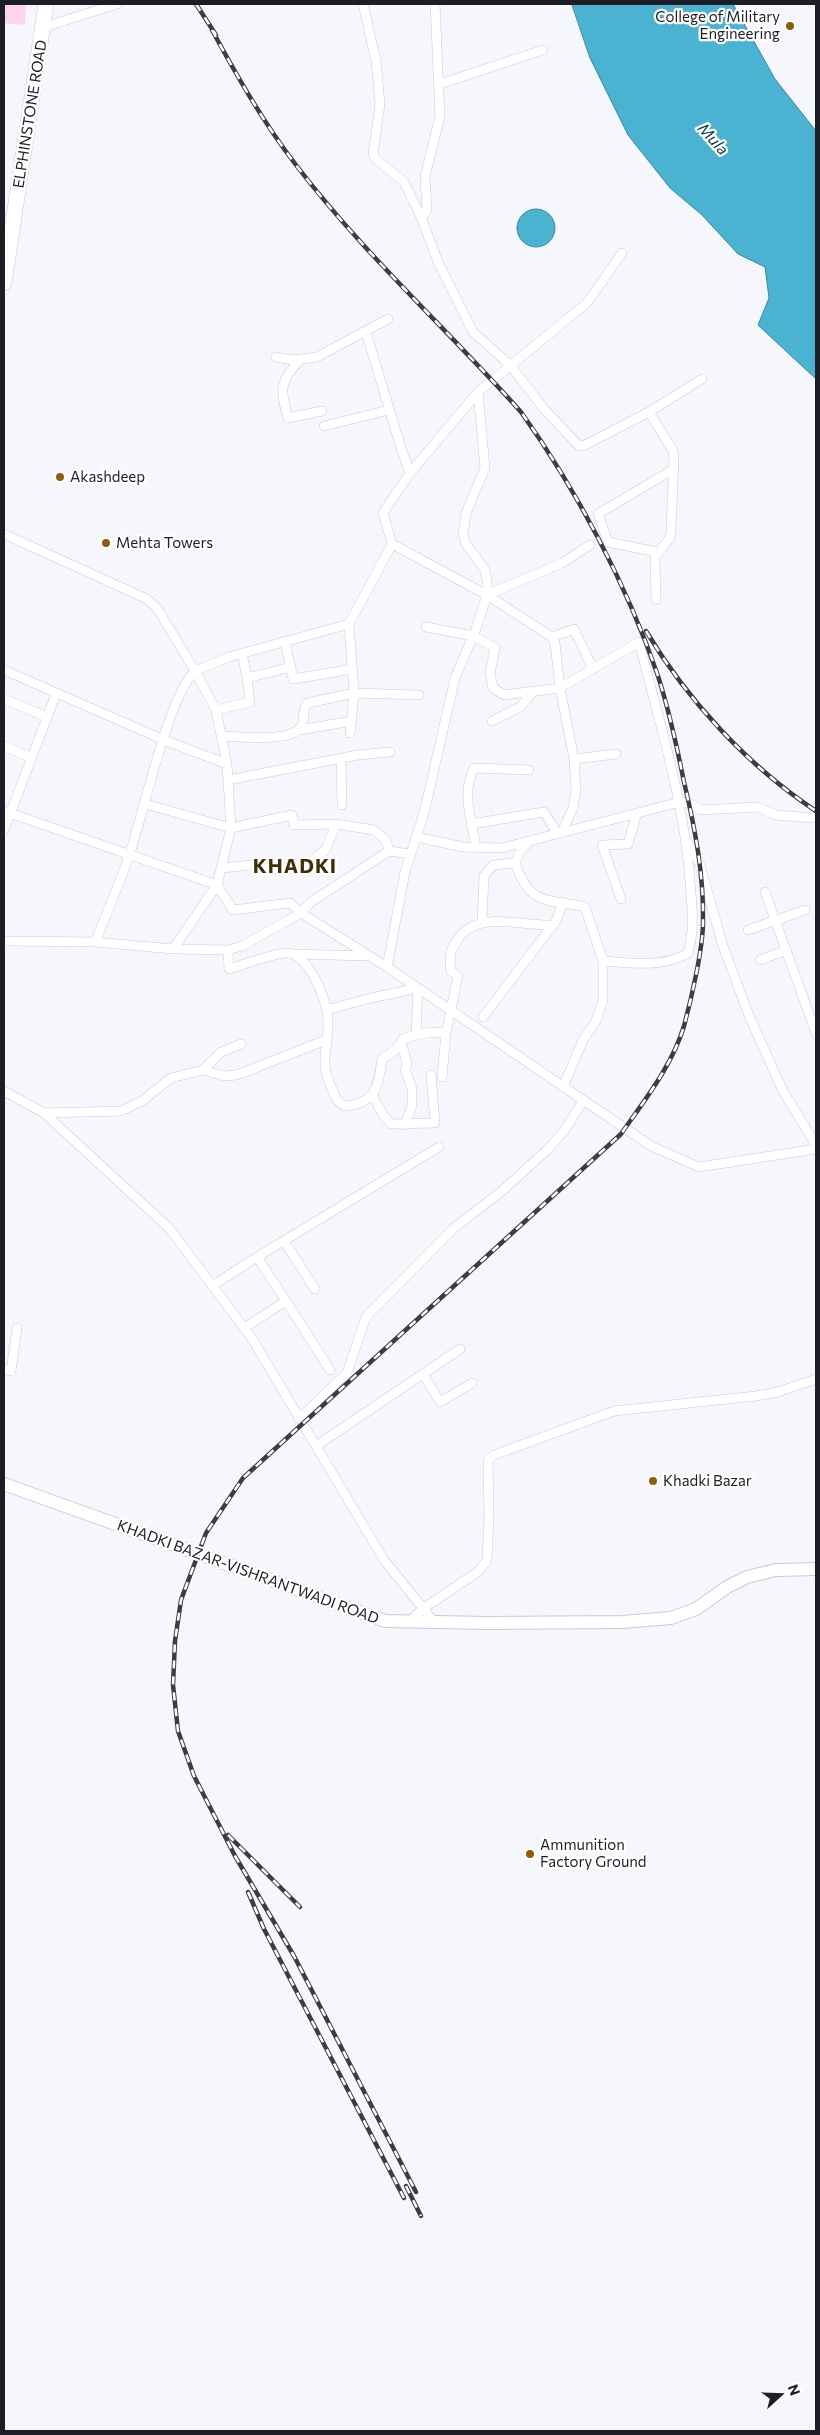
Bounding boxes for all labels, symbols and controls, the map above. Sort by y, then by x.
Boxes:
place label: College of Military Engineering [655,8,780,43]
marker: College of Military Engineering [784,20,796,32]
street label: ELPHINSTONE ROAD [9,39,51,189]
water label: Mula [694,119,732,159]
place label: Akashdeep [70,468,145,486]
marker: Akashdeep [54,471,66,483]
place label: Mehta Towers [116,534,213,552]
marker: Mehta Towers [100,537,112,549]
district label: KHADKI [252,854,338,878]
place label: Khadki Bazar [663,1472,752,1490]
marker: Khadki Bazar [647,1475,659,1487]
street label: KHADKI BAZAR-VISHRANTWADI ROAD [115,1516,381,1628]
place label: Ammunition Factory Ground [540,1836,647,1871]
marker: Ammunition Factory Ground [524,1848,536,1860]
north arrow [755,2370,805,2420]
text: N [785,2382,804,2398]

